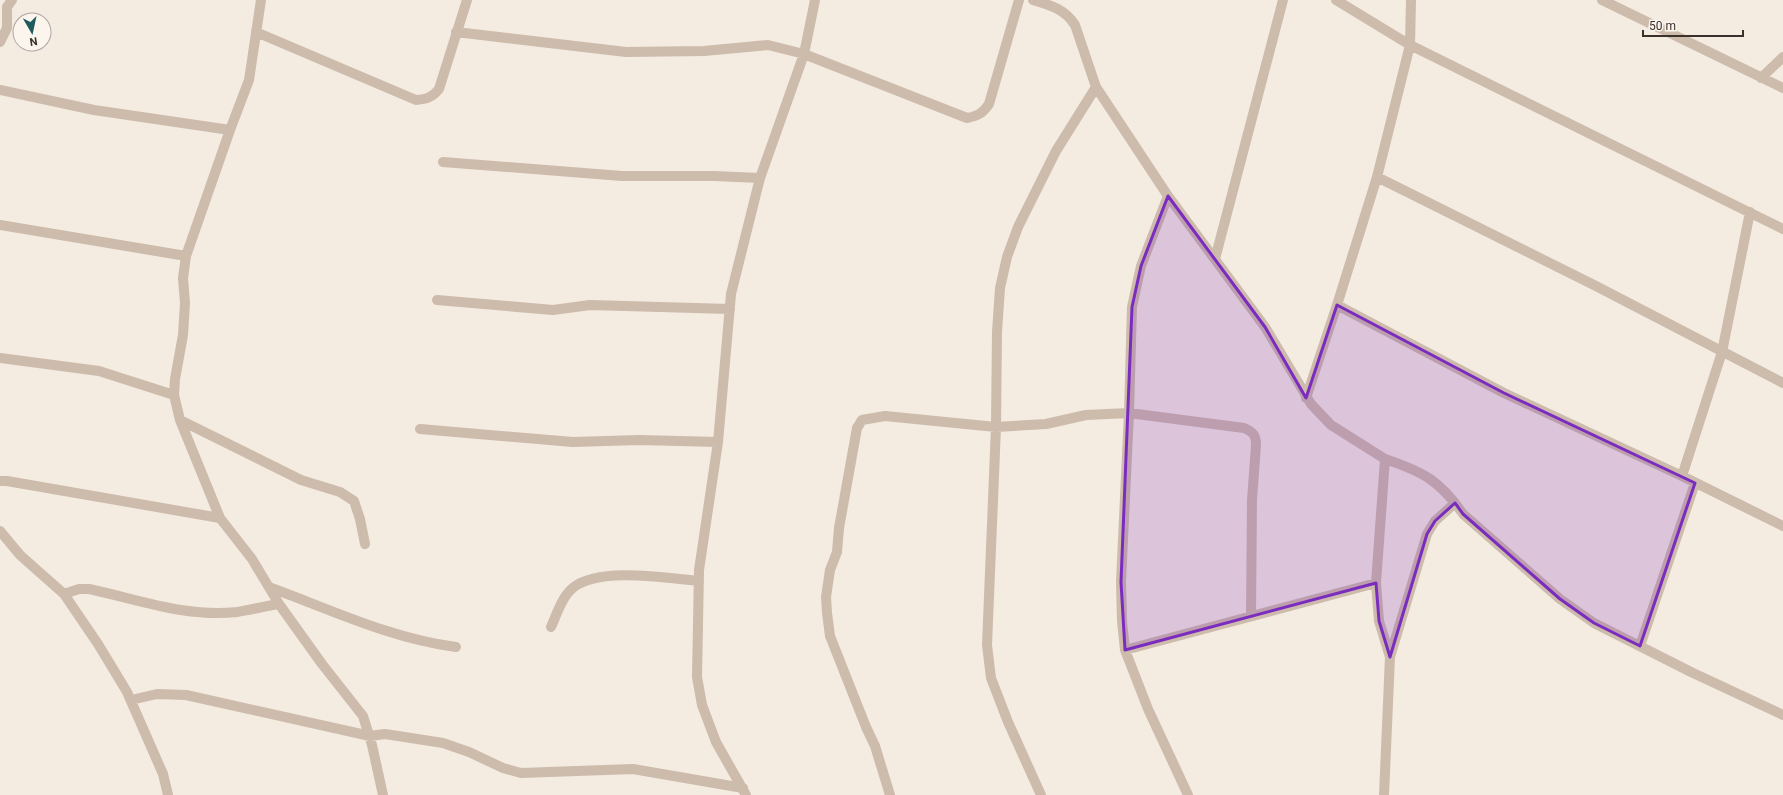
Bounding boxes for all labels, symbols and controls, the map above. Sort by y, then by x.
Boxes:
north arrow [12,12,52,52]
scale bar [1643,12,1743,38]
text: 50 m [1649,19,1676,33]
text: N [28,34,38,48]

